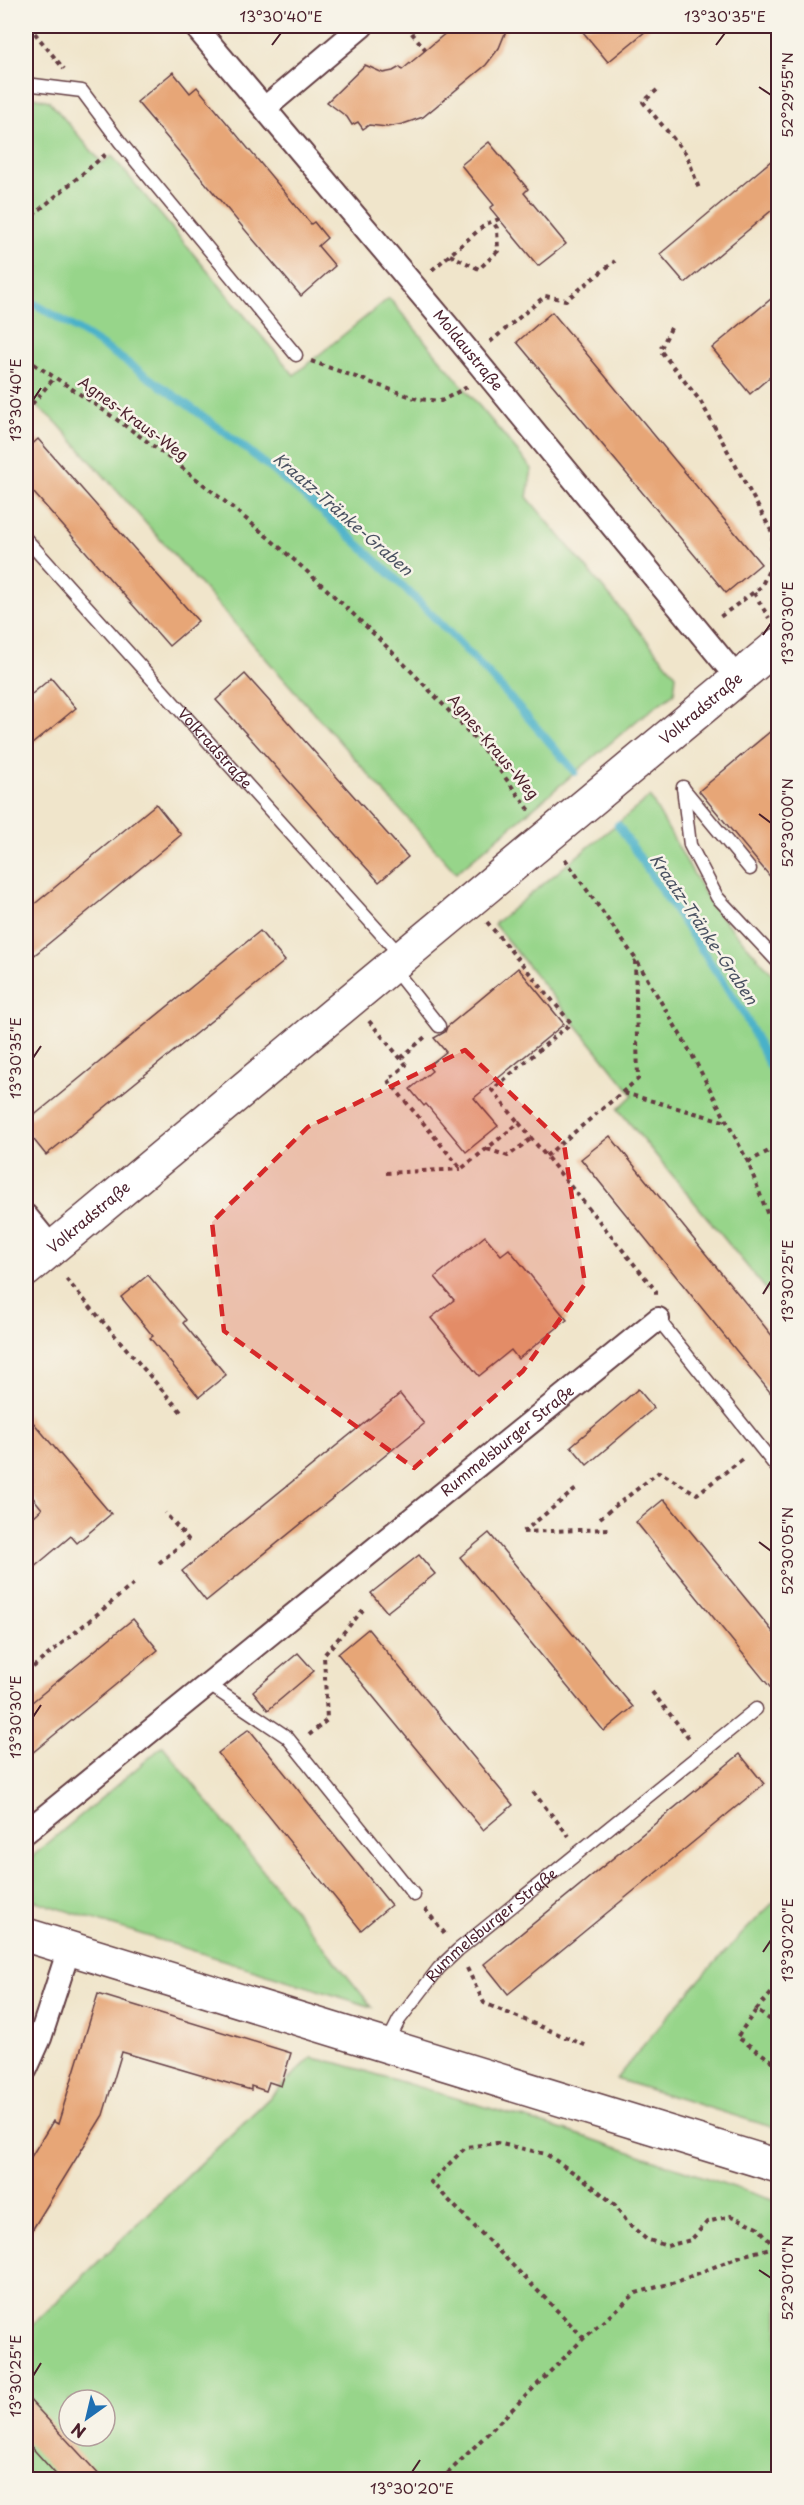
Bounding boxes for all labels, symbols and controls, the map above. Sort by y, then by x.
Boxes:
text: 13°30'40"E [239,4,323,27]
text: 13°30'35"E [684,4,766,27]
text: 52°29'55"N [775,52,798,138]
street label: Moldaustraße [428,304,510,395]
text: 13°30'40"E [3,358,26,442]
street label: Agnes-Kraus-Weg [74,370,194,466]
water label: Kraatz-Tränke-Graben [269,446,419,581]
text: 13°30'30"E [775,581,798,665]
street label: Volkradstraße [654,666,747,749]
street label: Agnes-Kraus-Weg [443,688,545,804]
street label: Volkradstraße [173,702,258,793]
text: 52°30'00"N [775,778,798,868]
water label: Kraatz-Tränke-Graben [645,848,765,1010]
text: 13°30'35"E [3,1017,26,1099]
street label: Volkradstraße [42,1175,135,1258]
text: 13°30'25"E [775,1240,798,1322]
street label: Rummelsburger Straße [435,1379,578,1501]
text: 52°30'05"N [775,1507,798,1595]
text: 13°30'30"E [3,1675,26,1759]
street label: Rummelsburger Straße [419,1862,561,1987]
text: 13°30'20"E [775,1898,798,1982]
text: 52°30'10"N [775,2235,798,2321]
text: 13°30'25"E [3,2335,26,2417]
north arrow [57,2388,117,2448]
text: N [66,2418,90,2445]
text: 13°30'20"E [370,2476,454,2499]

